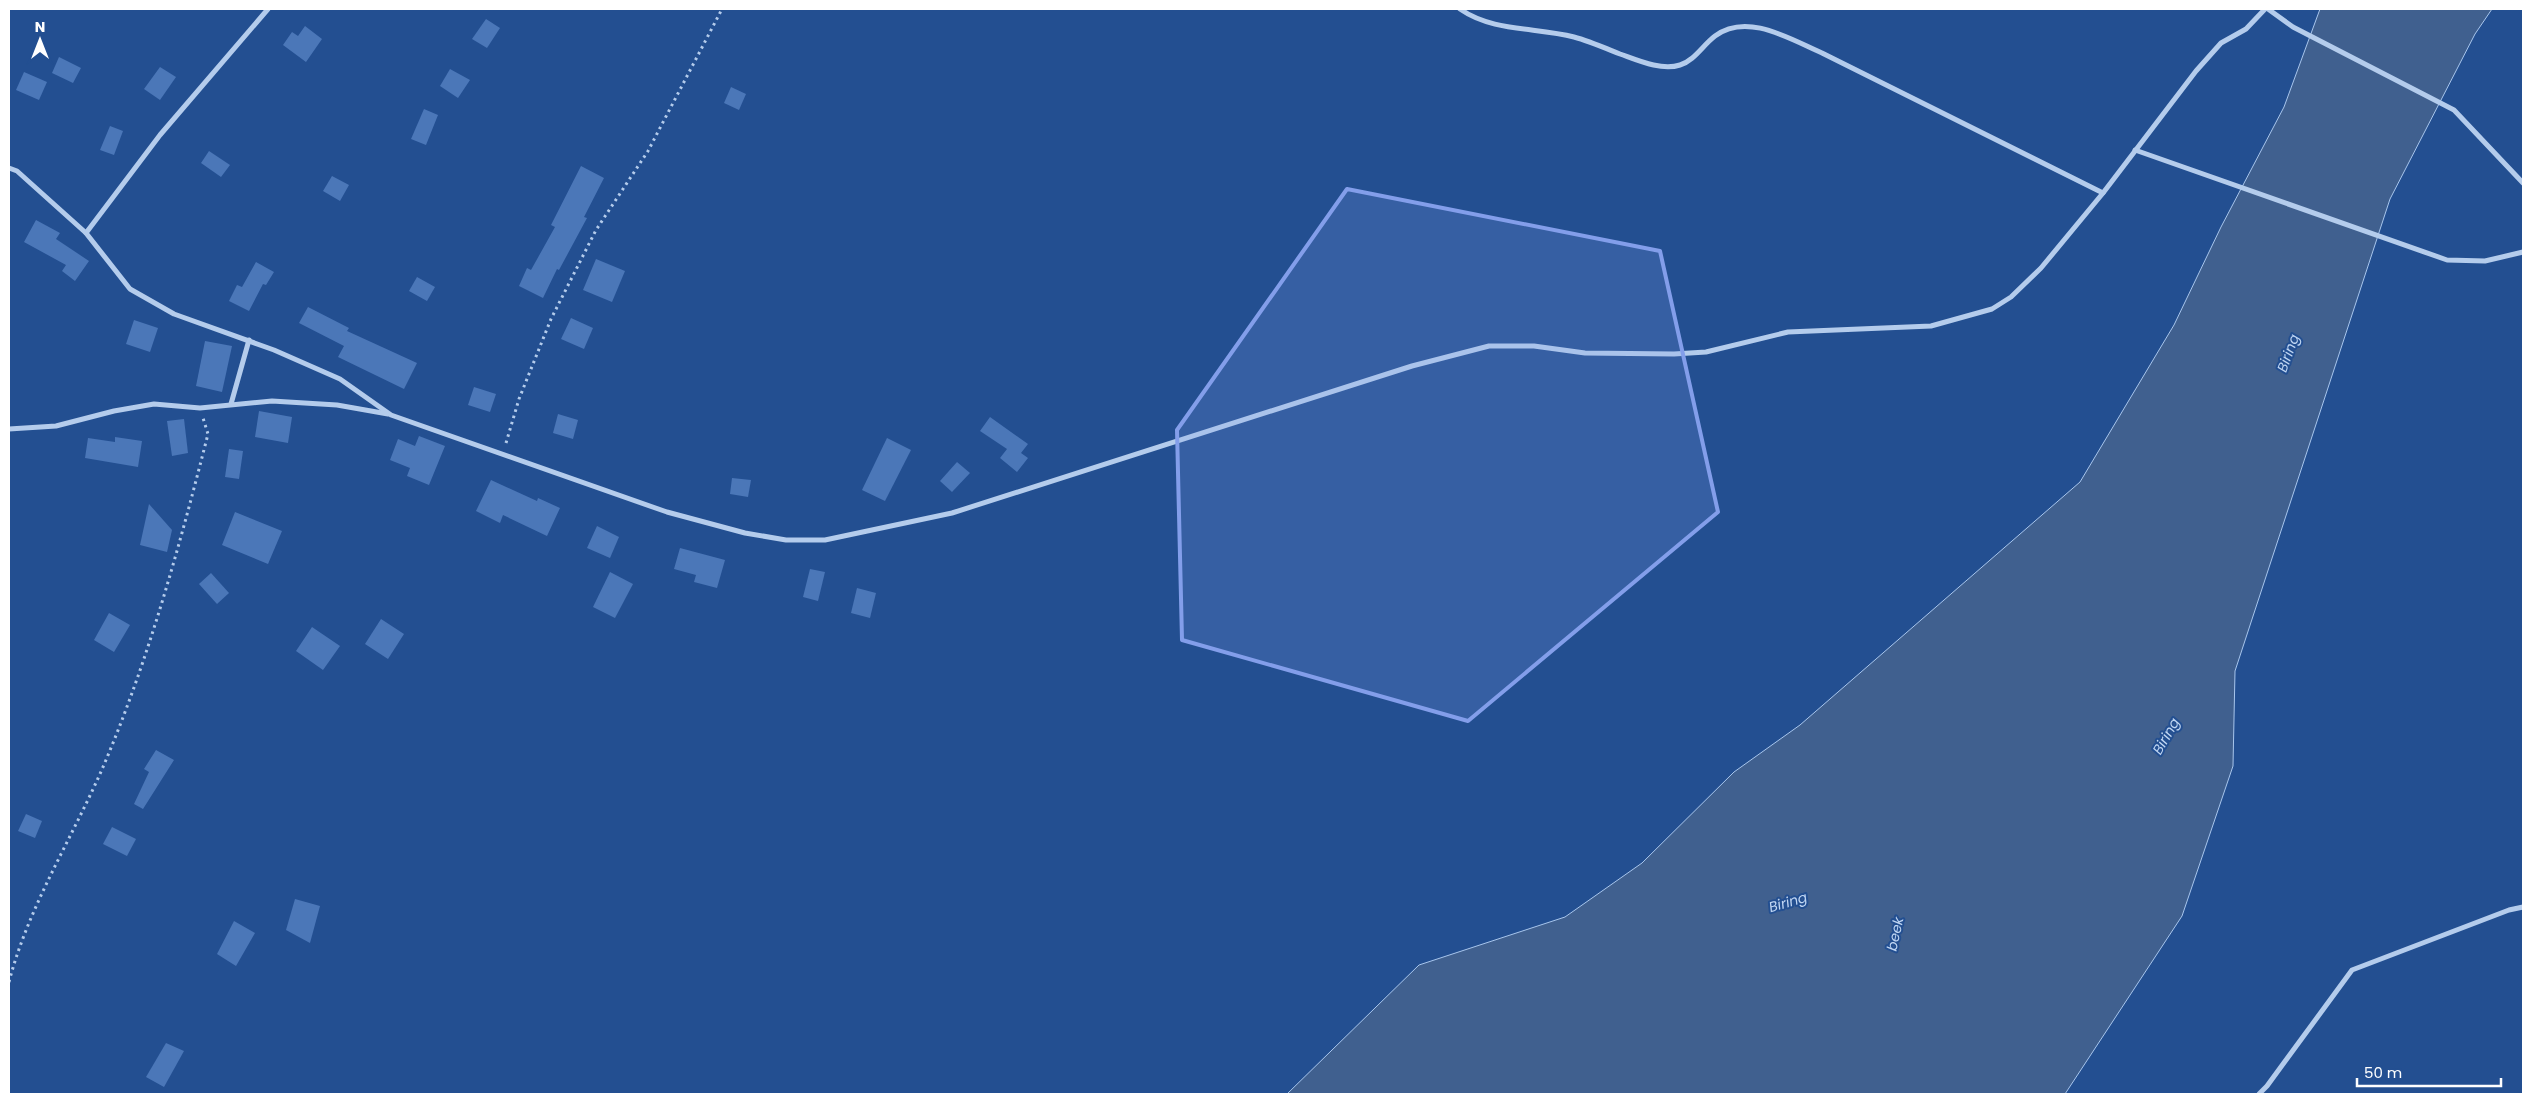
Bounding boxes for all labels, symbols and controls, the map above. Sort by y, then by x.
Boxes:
north arrow [15,15,65,65]
text: N [35,17,45,37]
water label: Biring [2272,331,2304,375]
water label: Biring [2148,714,2185,758]
water label: Biring [1766,887,1810,917]
water label: beek [1882,915,1908,953]
scale bar [2357,1056,2501,1088]
text: 50 m [2364,1062,2402,1083]

